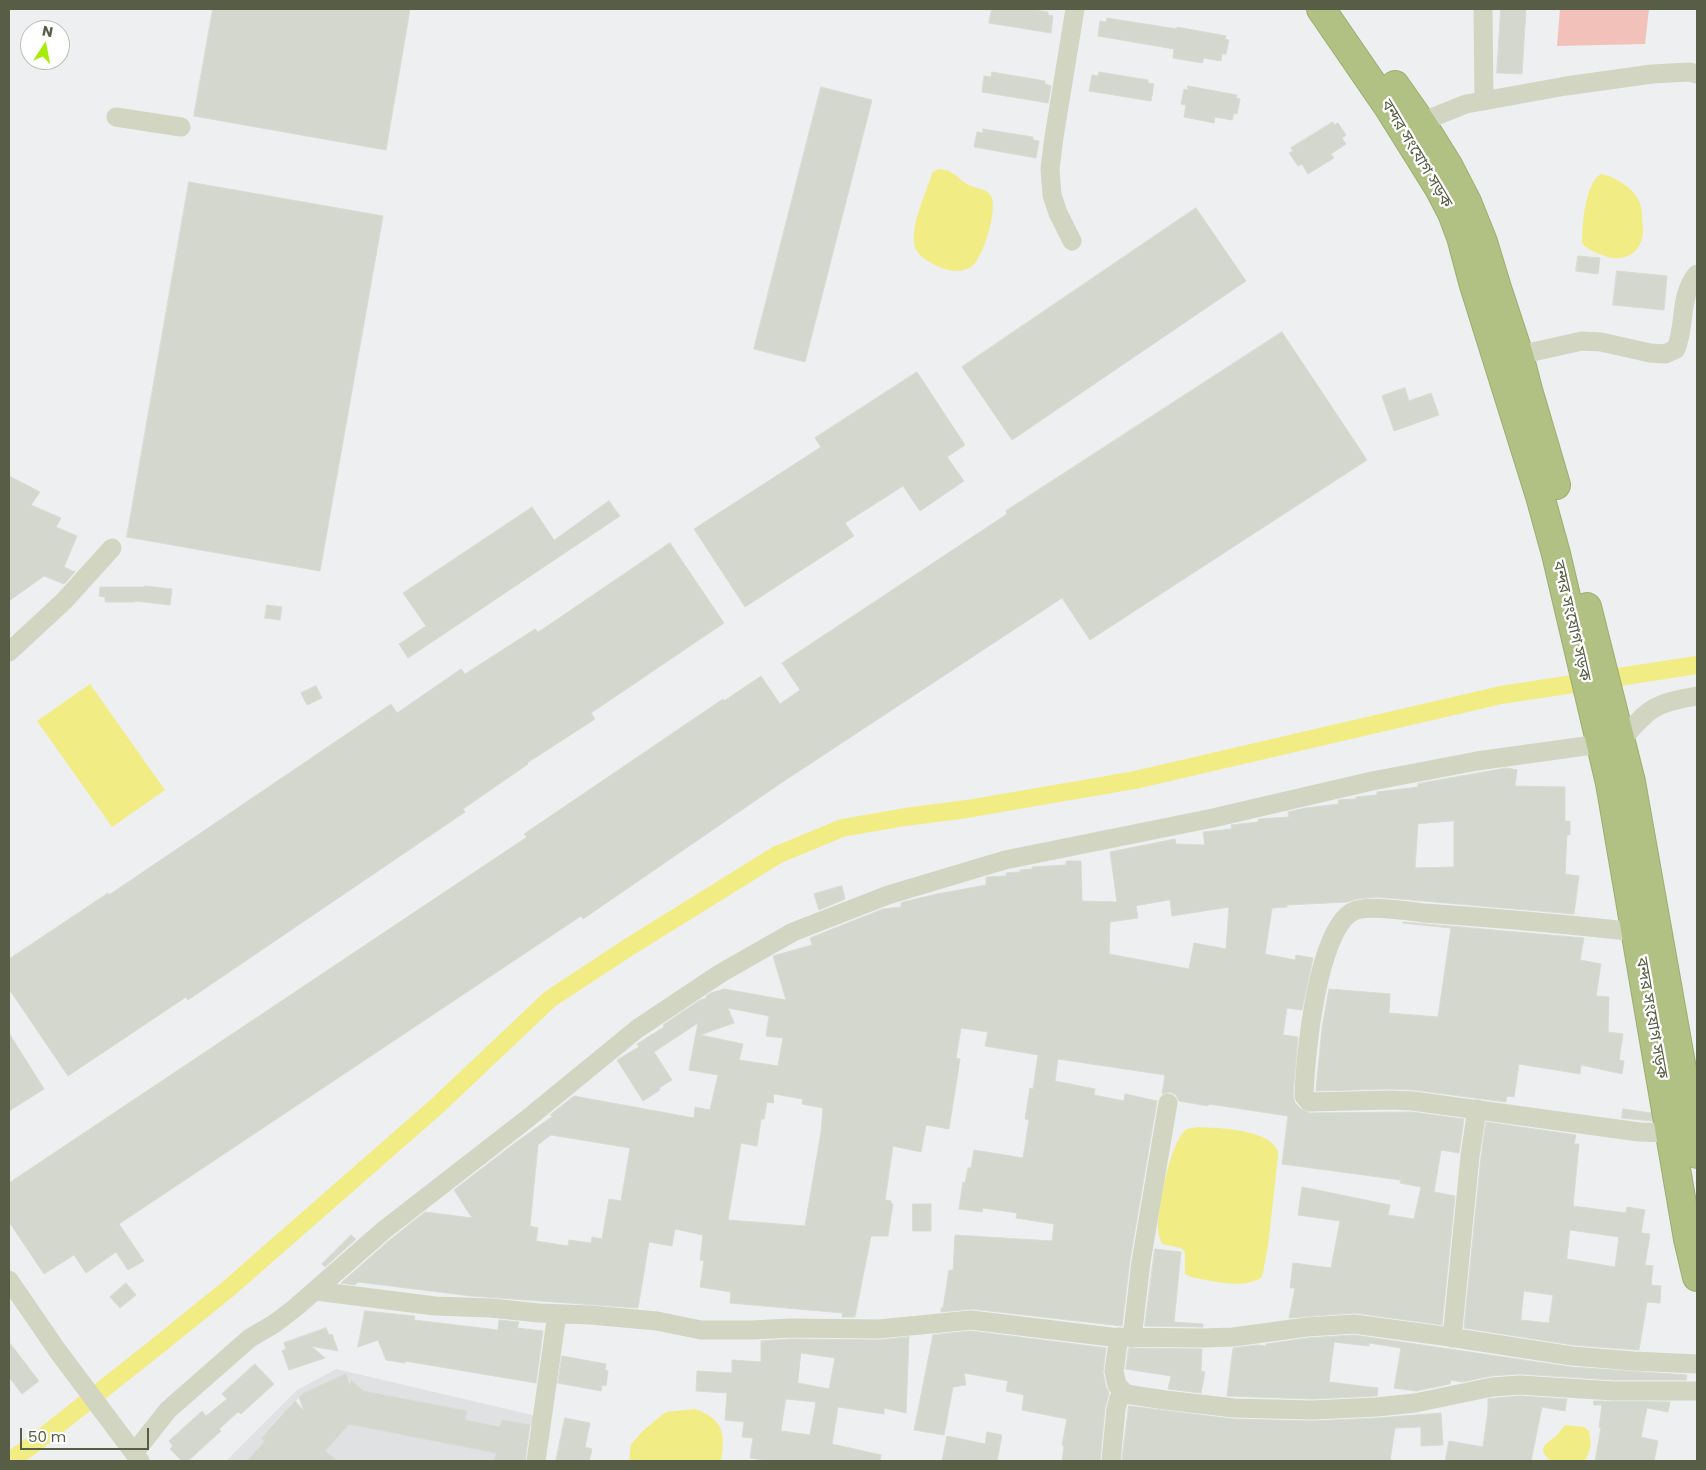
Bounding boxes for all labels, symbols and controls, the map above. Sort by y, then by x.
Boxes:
north arrow [20,20,70,70]
text: N [41,20,55,42]
street label: বন্দর সংযোগ সড়ক [1376,96,1456,212]
street label: বন্দর সংযোগ সড়ক [1548,559,1594,683]
street label: বন্দর সংযোগ সড়ক [1631,956,1671,1080]
scale bar [22,1418,151,1450]
text: 50 m [28,1426,66,1447]

